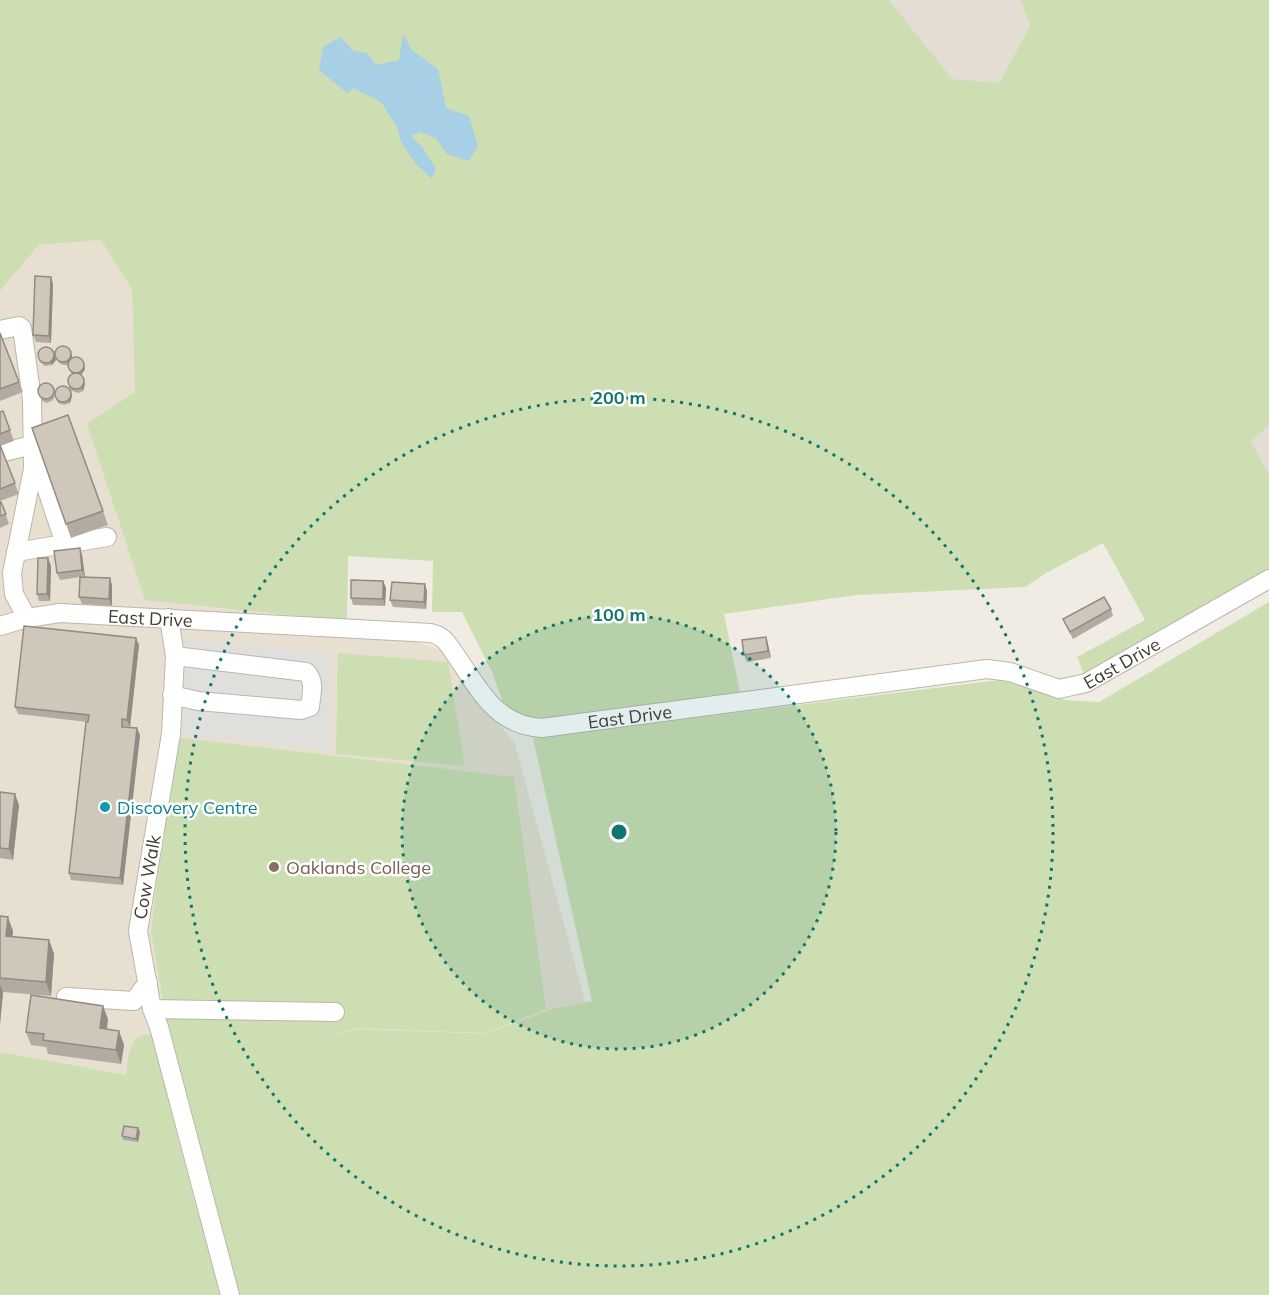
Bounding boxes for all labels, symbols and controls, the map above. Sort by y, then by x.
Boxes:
text: 200 m [592,386,646,409]
text: 100 m [592,603,646,626]
street label: East Drive [107,604,193,632]
street label: East Drive [1079,632,1164,694]
street label: East Drive [586,699,673,733]
place label: Discovery Centre [117,796,258,819]
marker: Discovery Centre [98,800,112,814]
centre of rings [609,822,629,842]
street label: Cow Walk [128,832,166,921]
place label: Oaklands College [286,856,431,879]
marker: Oaklands College [267,860,281,874]

